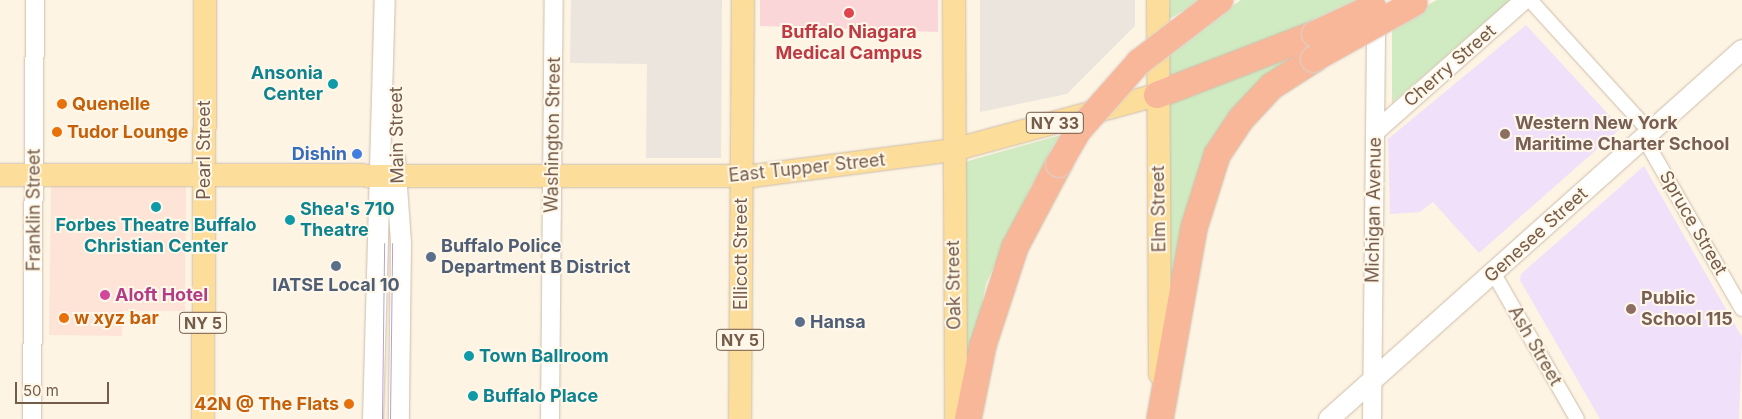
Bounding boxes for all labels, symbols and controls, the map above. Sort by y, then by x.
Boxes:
marker: Buffalo Niagara Medical Campus [842,6,856,20]
street label: Cherry Street [1400,20,1500,112]
place label: Buffalo Niagara Medical Campus [776,22,922,64]
street label: Washington Street [541,57,565,213]
place label: Ansonia Center [251,63,323,106]
marker: Ansonia Center [327,78,339,90]
street label: Main Street [385,86,409,184]
place label: Quenelle [72,93,150,115]
marker: Quenelle [56,98,68,110]
street label: Pearl Street [193,100,215,200]
road number: NY 33 [1025,110,1085,136]
place label: Western New York Maritime Charter School [1515,113,1729,156]
place label: Tudor Lounge [67,121,189,143]
marker: Tudor Lounge [51,126,63,138]
marker: Western New York Maritime Charter School [1499,128,1511,140]
street label: Michigan Avenue [1362,137,1386,283]
place label: Dishin [292,143,347,165]
marker: Dishin [351,148,363,160]
street label: Franklin Street [23,149,45,271]
street label: East Tupper Street [728,149,886,187]
street label: Elm Street [1147,165,1171,253]
street label: Spruce Street [1654,167,1732,279]
street label: Genesee Street [1480,183,1592,287]
street label: Ellicott Street [730,198,752,310]
place label: Shea's 710 Theatre [300,199,395,242]
marker: Forbes Theatre Buffalo Christian Center [150,201,162,213]
marker: Shea's 710 Theatre [284,214,296,226]
place label: Forbes Theatre Buffalo Christian Center [56,215,256,258]
place label: Buffalo Police Department B District [441,236,630,278]
street label: Oak Street [942,240,966,330]
marker: Buffalo Police Department B District [425,251,437,263]
marker: IATSE Local 10 [330,260,342,272]
place label: IATSE Local 10 [272,274,400,296]
place label: Aloft Hotel [115,284,208,306]
place label: Public School 115 [1641,288,1733,330]
marker: Aloft Hotel [99,289,111,301]
street label: Ash Street [1504,302,1566,390]
marker: Public School 115 [1625,303,1637,315]
place label: w xyz bar [74,307,159,329]
road number: NY 5 [178,309,228,336]
place label: Hansa [810,311,866,333]
marker: w xyz bar [58,312,70,324]
marker: Hansa [794,316,806,328]
road number: NY 5 [715,326,765,354]
place label: Town Ballroom [479,345,609,367]
marker: Town Ballroom [463,350,475,362]
scale bar [18,372,111,404]
text: 50 m [23,381,59,400]
place label: Buffalo Place [483,385,598,407]
marker: Buffalo Place [467,390,479,402]
place label: 42N @ The Flats [194,393,339,415]
marker: 42N @ The Flats [343,398,355,410]

